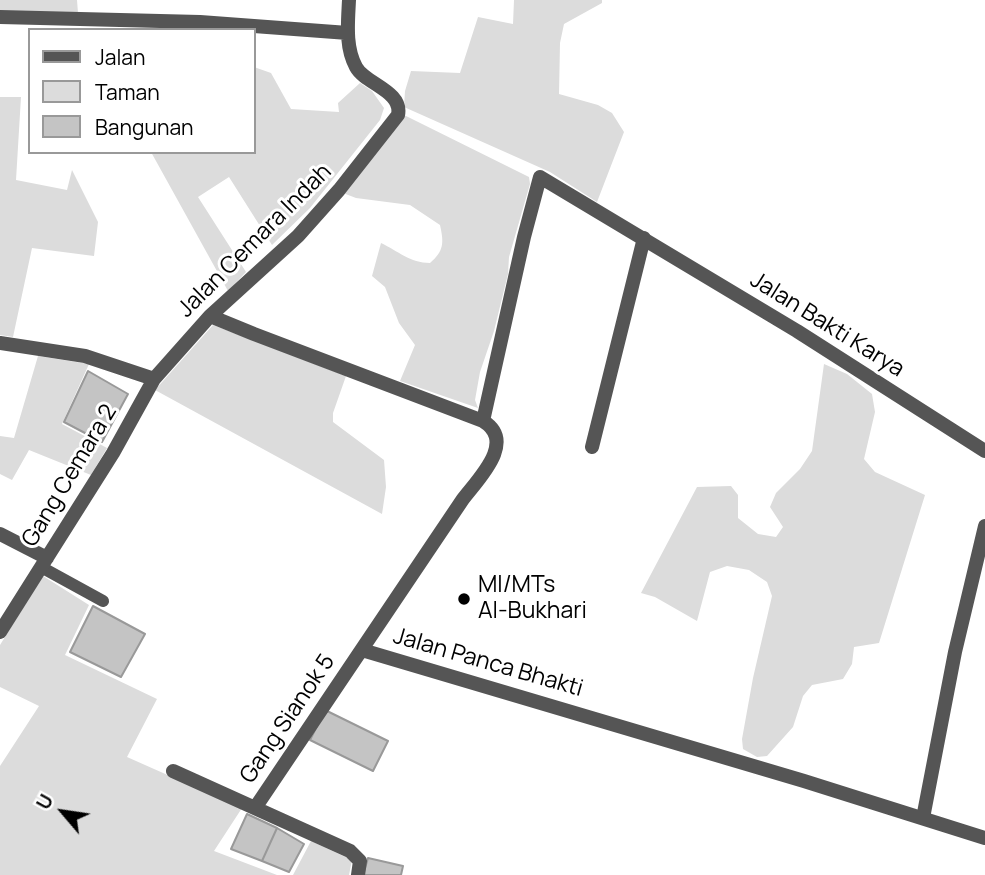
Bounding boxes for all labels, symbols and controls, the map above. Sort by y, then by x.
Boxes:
legend [28,28,256,154]
text: Jalan [95,43,145,71]
text: Taman [95,78,160,106]
text: Bangunan [95,113,194,141]
street label: Jalan Cemara Indah [172,158,338,324]
street label: Jalan Bakti Karya [745,267,909,383]
street label: Gang Cemara 2 [17,400,123,552]
place label: MI/MTs Al-Bukhari [478,572,587,626]
marker: MI/MTs Al-Bukhari [456,591,472,607]
street label: Jalan Panca Bhakti [390,623,586,703]
street label: Gang Sianok 5 [235,649,341,789]
north arrow [28,777,98,847]
text: U [30,790,59,814]

